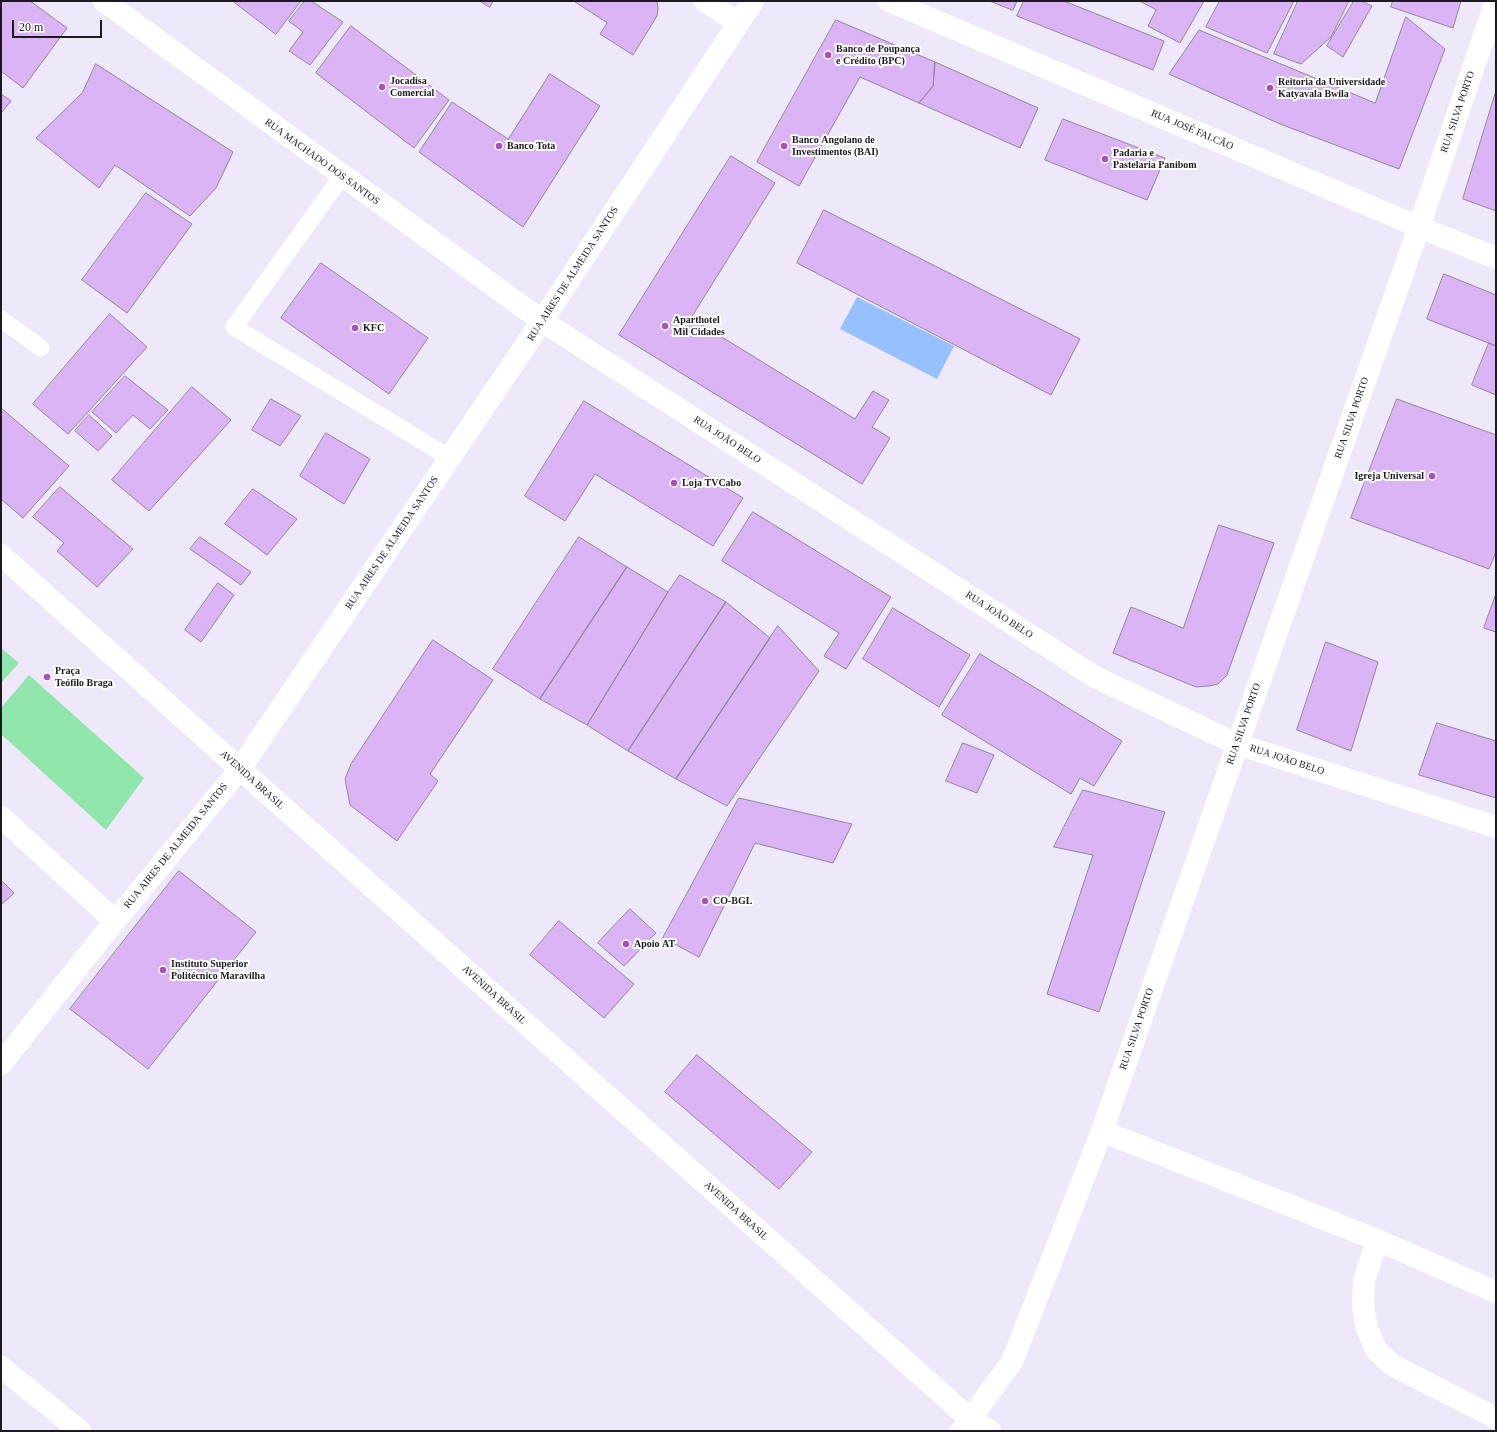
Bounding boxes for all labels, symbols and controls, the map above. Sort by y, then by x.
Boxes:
scale bar [14,12,104,38]
text: 20 m [19,20,43,34]
place label: Banco de Poupança e Crédito (BPC) [836,43,920,66]
marker: Banco de Poupança e Crédito (BPC) [823,50,833,60]
street label: RUA SILVA PORTO [1438,70,1478,154]
place label: Jocadisa Comercial [390,75,434,98]
place label: Reitoria da Universidade Katyavala Bwila [1278,76,1385,100]
marker: Jocadisa Comercial [377,82,387,92]
marker: Reitoria da Universidade Katyavala Bwila [1265,83,1275,93]
street label: RUA JOSÉ FALCÃO [1149,107,1235,153]
street label: RUA MACHADO DOS SANTOS [262,116,382,208]
place label: Banco Angolano de Investimentos (BAI) [792,134,878,158]
place label: Banco Tota [507,140,555,152]
marker: Banco Tota [494,141,504,151]
marker: Banco Angolano de Investimentos (BAI) [779,141,789,151]
place label: Padaria e Pastelaria Panibom [1113,147,1197,170]
marker: Padaria e Pastelaria Panibom [1100,154,1110,164]
street label: RUA AIRES DE ALMEIDA SANTOS [525,204,621,344]
place label: Aparthotel Mil Cidades [673,314,725,338]
marker: Aparthotel Mil Cidades [660,321,670,331]
place label: KFC [363,322,384,334]
marker: KFC [350,323,360,333]
street label: RUA SILVA PORTO [1332,376,1372,460]
street label: RUA JOÃO BELO [691,414,763,466]
place label: Igreja Universal [1354,470,1424,482]
marker: Igreja Universal [1427,471,1437,481]
street label: RUA AIRES DE ALMEIDA SANTOS [343,474,441,612]
place label: Loja TVCabo [682,477,741,489]
marker: Loja TVCabo [669,478,679,488]
street label: RUA JOÃO BELO [963,589,1035,641]
place label: Praça Teófilo Braga [55,665,113,688]
marker: Praça Teófilo Braga [42,672,52,682]
street label: RUA SILVA PORTO [1224,682,1264,766]
street label: RUA JOÃO BELO [1248,742,1326,778]
street label: AVENIDA BRASIL [217,748,287,812]
street label: RUA AIRES DE ALMEIDA SANTOS [122,781,230,911]
place label: CO-BGL [713,895,752,907]
marker: CO-BGL [700,896,710,906]
place label: Apoio AT [634,938,675,950]
marker: Apoio AT [621,939,631,949]
place label: Instituto Superior Politécnico Maravilha [171,958,265,982]
street label: AVENIDA BRASIL [459,963,529,1027]
marker: Instituto Superior Politécnico Maravilha [158,965,168,975]
street label: RUA SILVA PORTO [1117,987,1157,1071]
street label: AVENIDA BRASIL [701,1179,771,1243]

